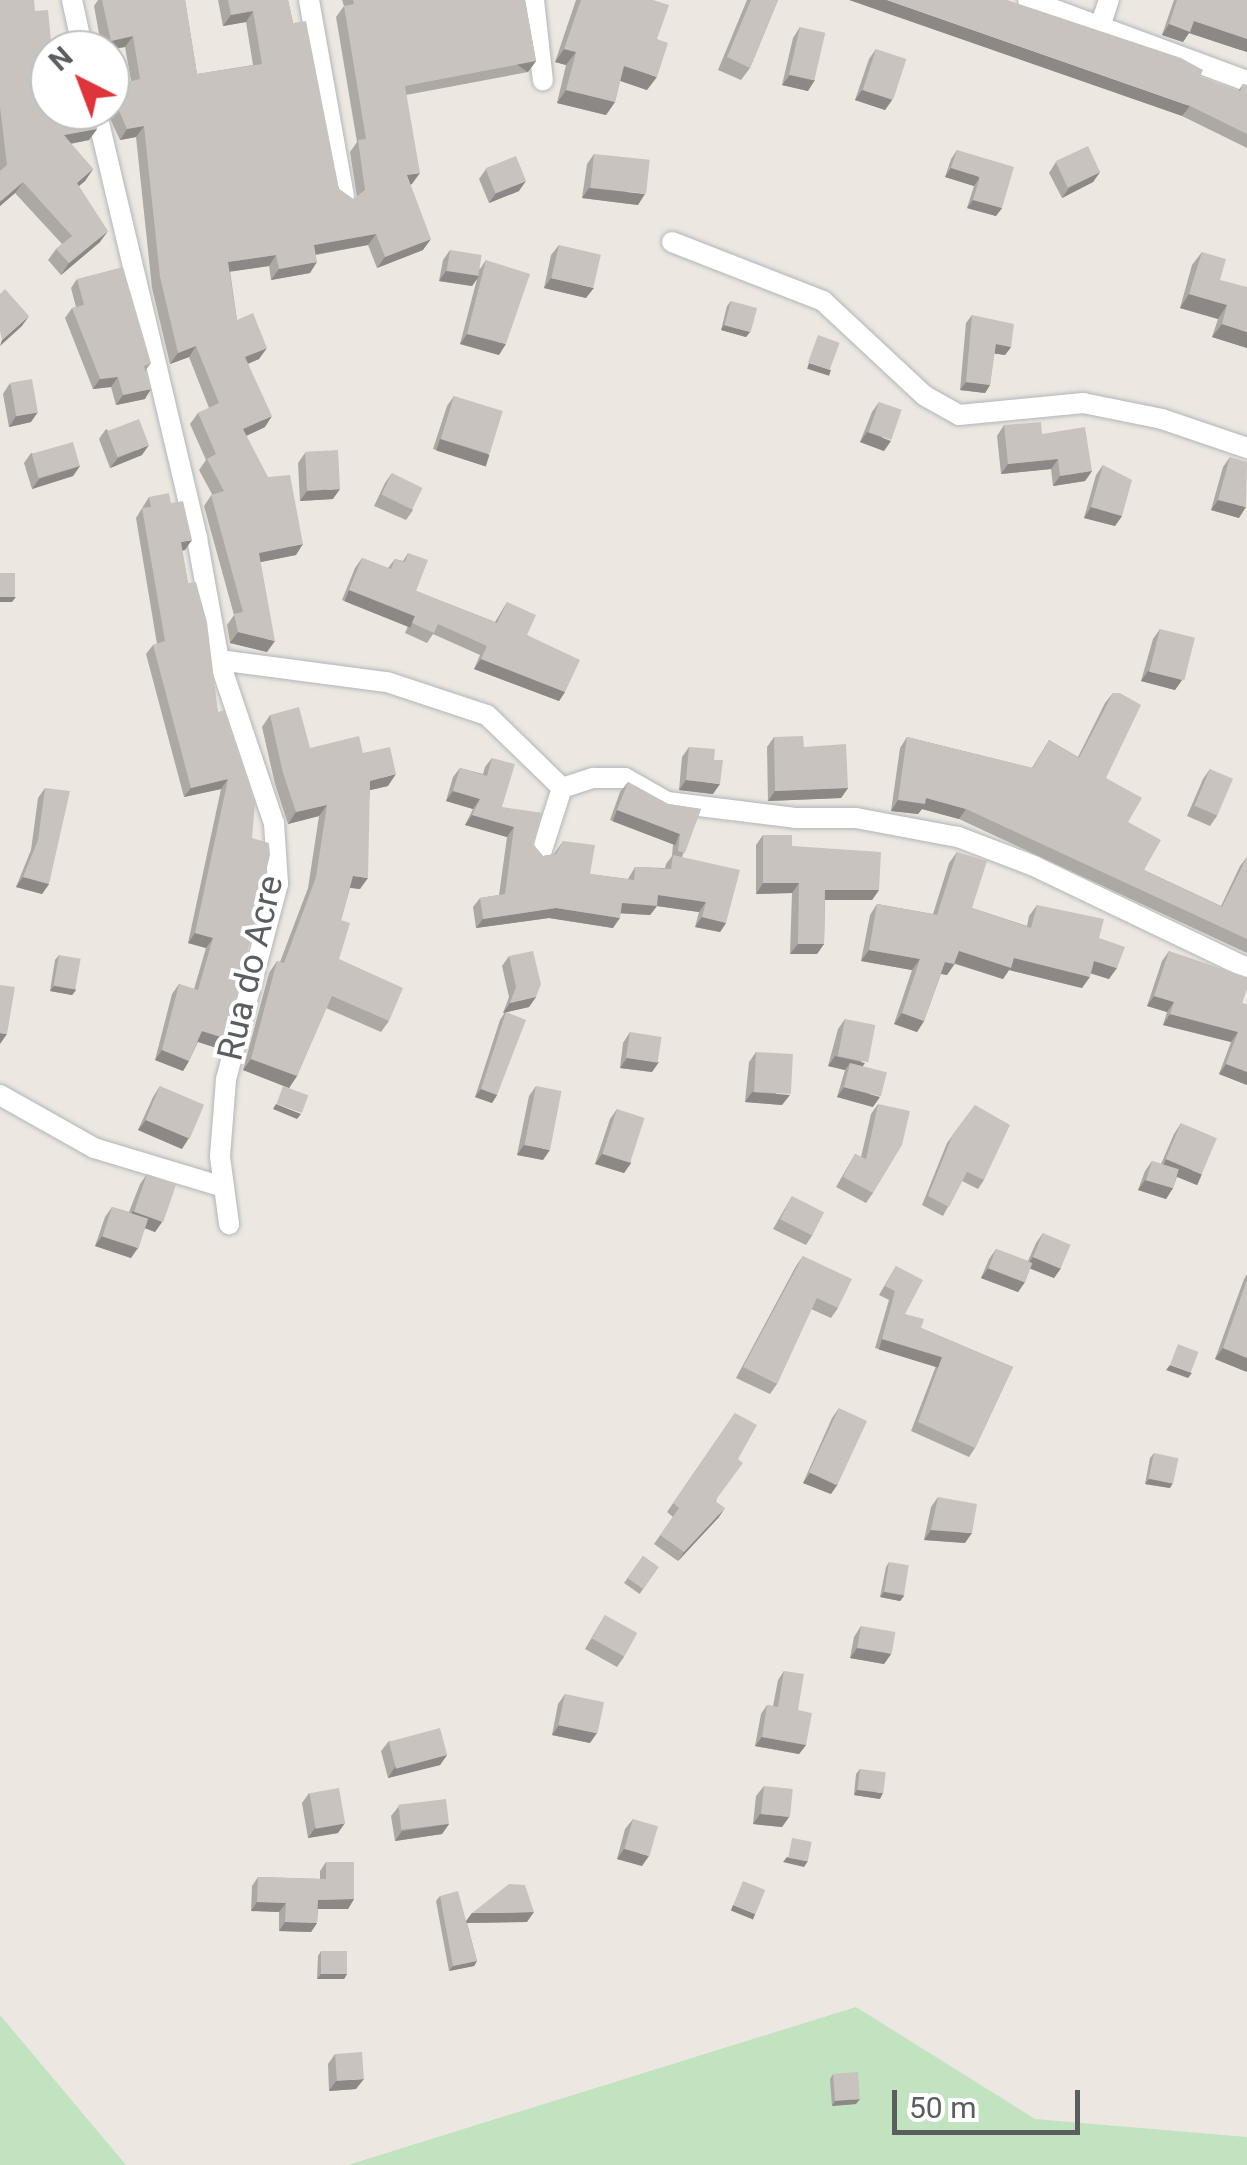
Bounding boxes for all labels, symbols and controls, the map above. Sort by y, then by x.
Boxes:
north arrow [30,30,130,130]
text: N [43,40,79,78]
street label: Rua do Acre [209,872,293,1064]
scale bar [897,2070,1084,2132]
text: 50 m [909,2090,976,2125]

